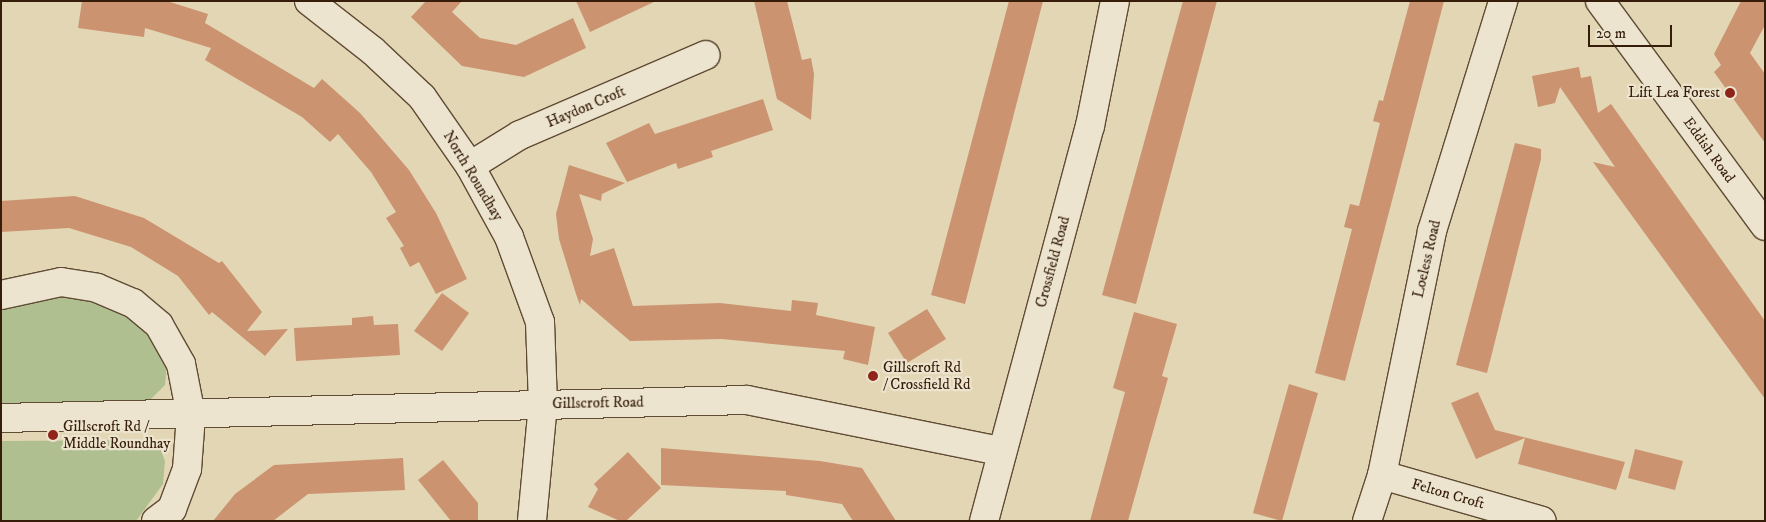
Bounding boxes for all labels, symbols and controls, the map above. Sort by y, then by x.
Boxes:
scale bar [1591,15,1675,47]
text: 20 m [1596,24,1626,43]
street label: Haydon Croft [544,82,628,132]
place label: Lift Lea Forest [1628,84,1720,102]
marker: Lift Lea Forest [1724,87,1736,99]
street label: Eddish Road [1679,114,1739,186]
street label: North Roundhay [439,128,507,224]
street label: Crossfield Road [1032,214,1074,310]
street label: Loeless Road [1409,218,1445,300]
place label: Gillscroft Rd / Crossfield Rd [883,358,970,393]
marker: Gillscroft Rd / Crossfield Rd [867,370,879,382]
street label: Gillscroft Road [552,393,644,413]
place label: Gillscroft Rd / Middle Roundhay [63,417,170,452]
marker: Gillscroft Rd / Middle Roundhay [47,429,59,441]
street label: Felton Croft [1410,475,1486,513]

